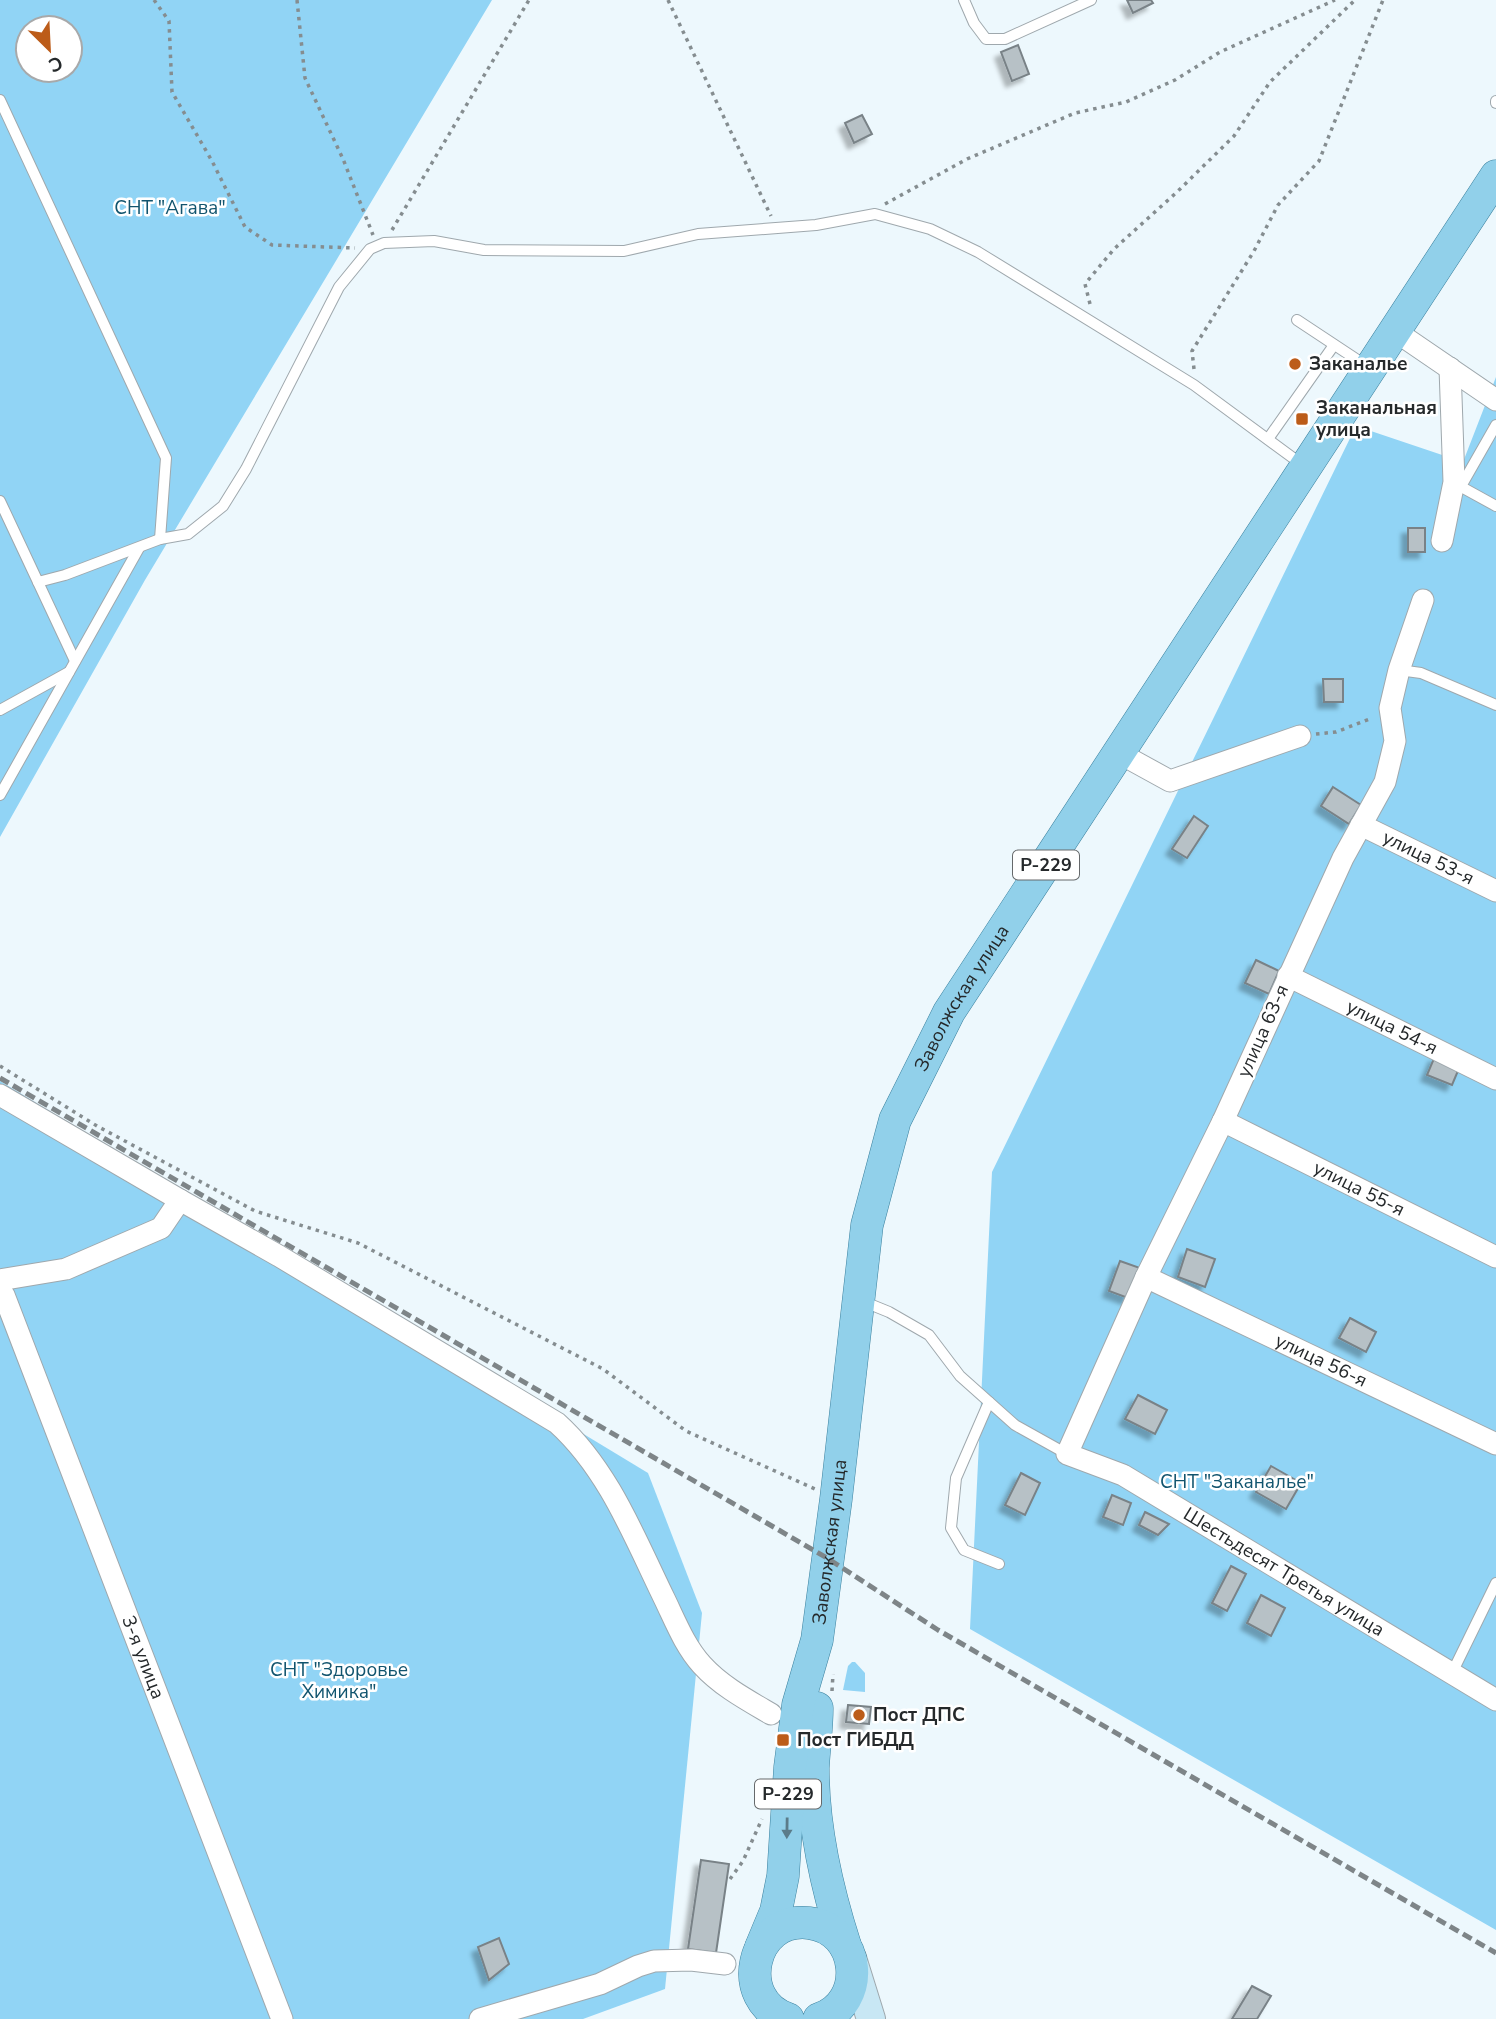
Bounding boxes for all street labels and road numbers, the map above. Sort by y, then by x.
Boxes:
street label: улица 53-я [1378,825,1479,891]
road number: Р-229 [1013,850,1079,880]
street label: Заволжская улица [908,920,1016,1076]
street label: улица 63-я [1231,980,1295,1082]
street label: улица 54-я [1342,994,1442,1061]
street label: улица 55-я [1309,1155,1409,1222]
street label: улица 56-я [1271,1327,1371,1394]
street label: Заволжская улица [806,1458,853,1626]
street label: Шестьдесят Третья улица [1178,1501,1389,1643]
street label: 3-я улица [115,1612,171,1703]
road number: Р-229 [755,1779,821,1808]

